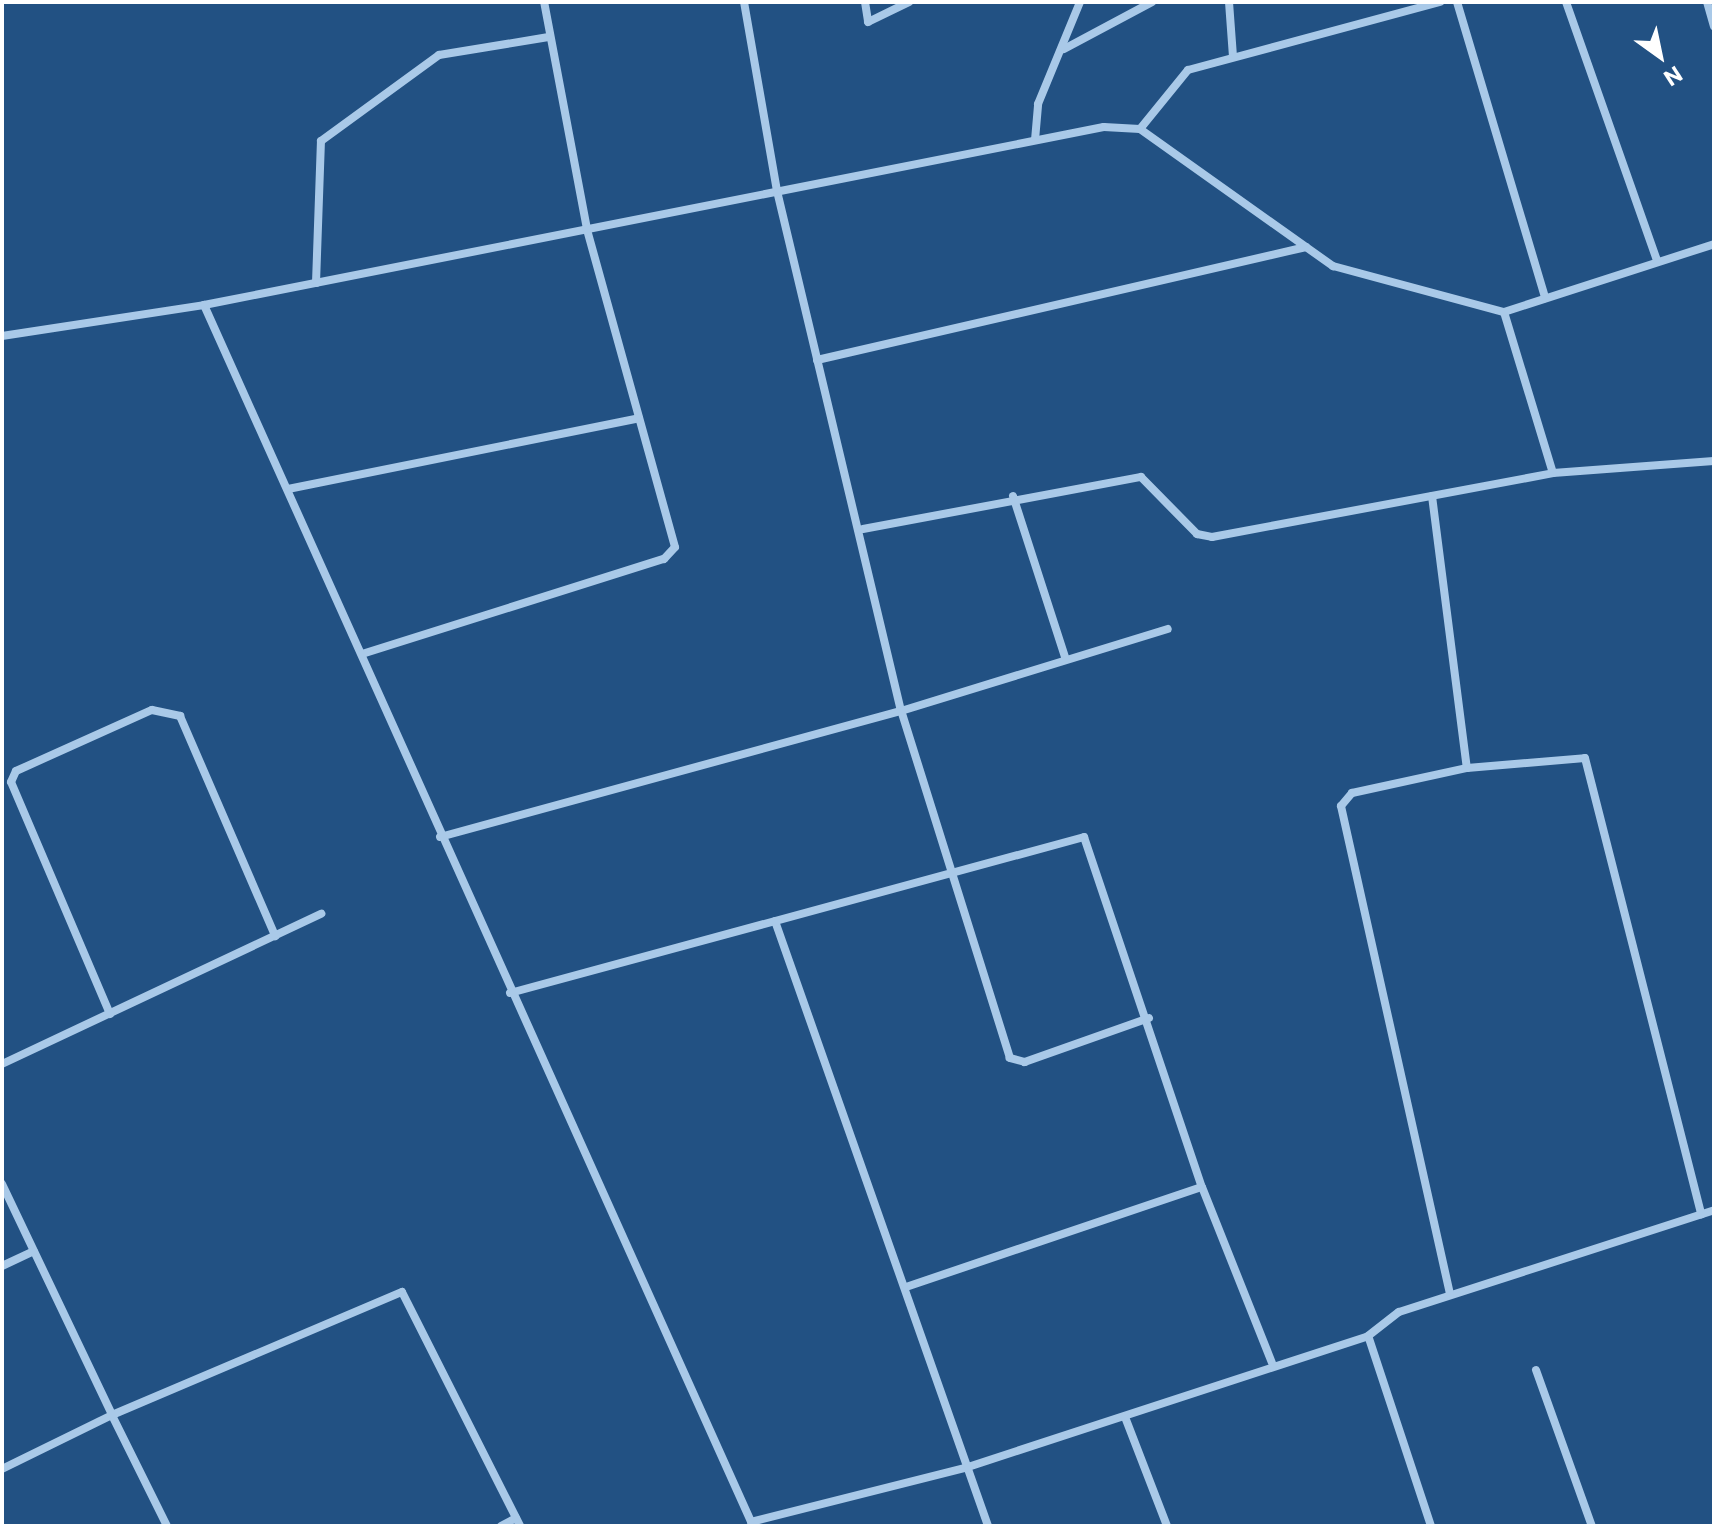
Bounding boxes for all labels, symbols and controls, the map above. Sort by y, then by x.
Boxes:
north arrow [1620,16,1700,96]
text: N [1659,61,1688,92]

